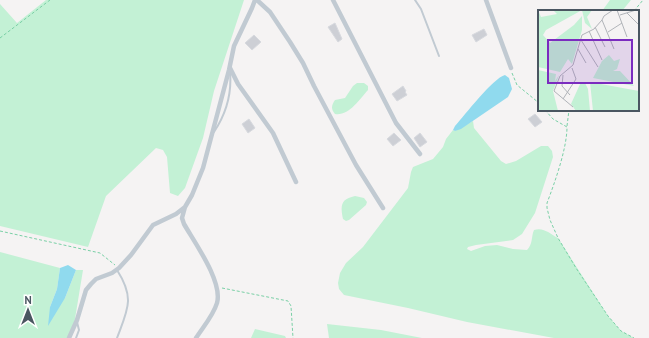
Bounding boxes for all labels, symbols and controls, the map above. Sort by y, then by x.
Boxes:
inset map [538,10,639,111]
north arrow [8,290,48,330]
text: N [24,293,32,307]

